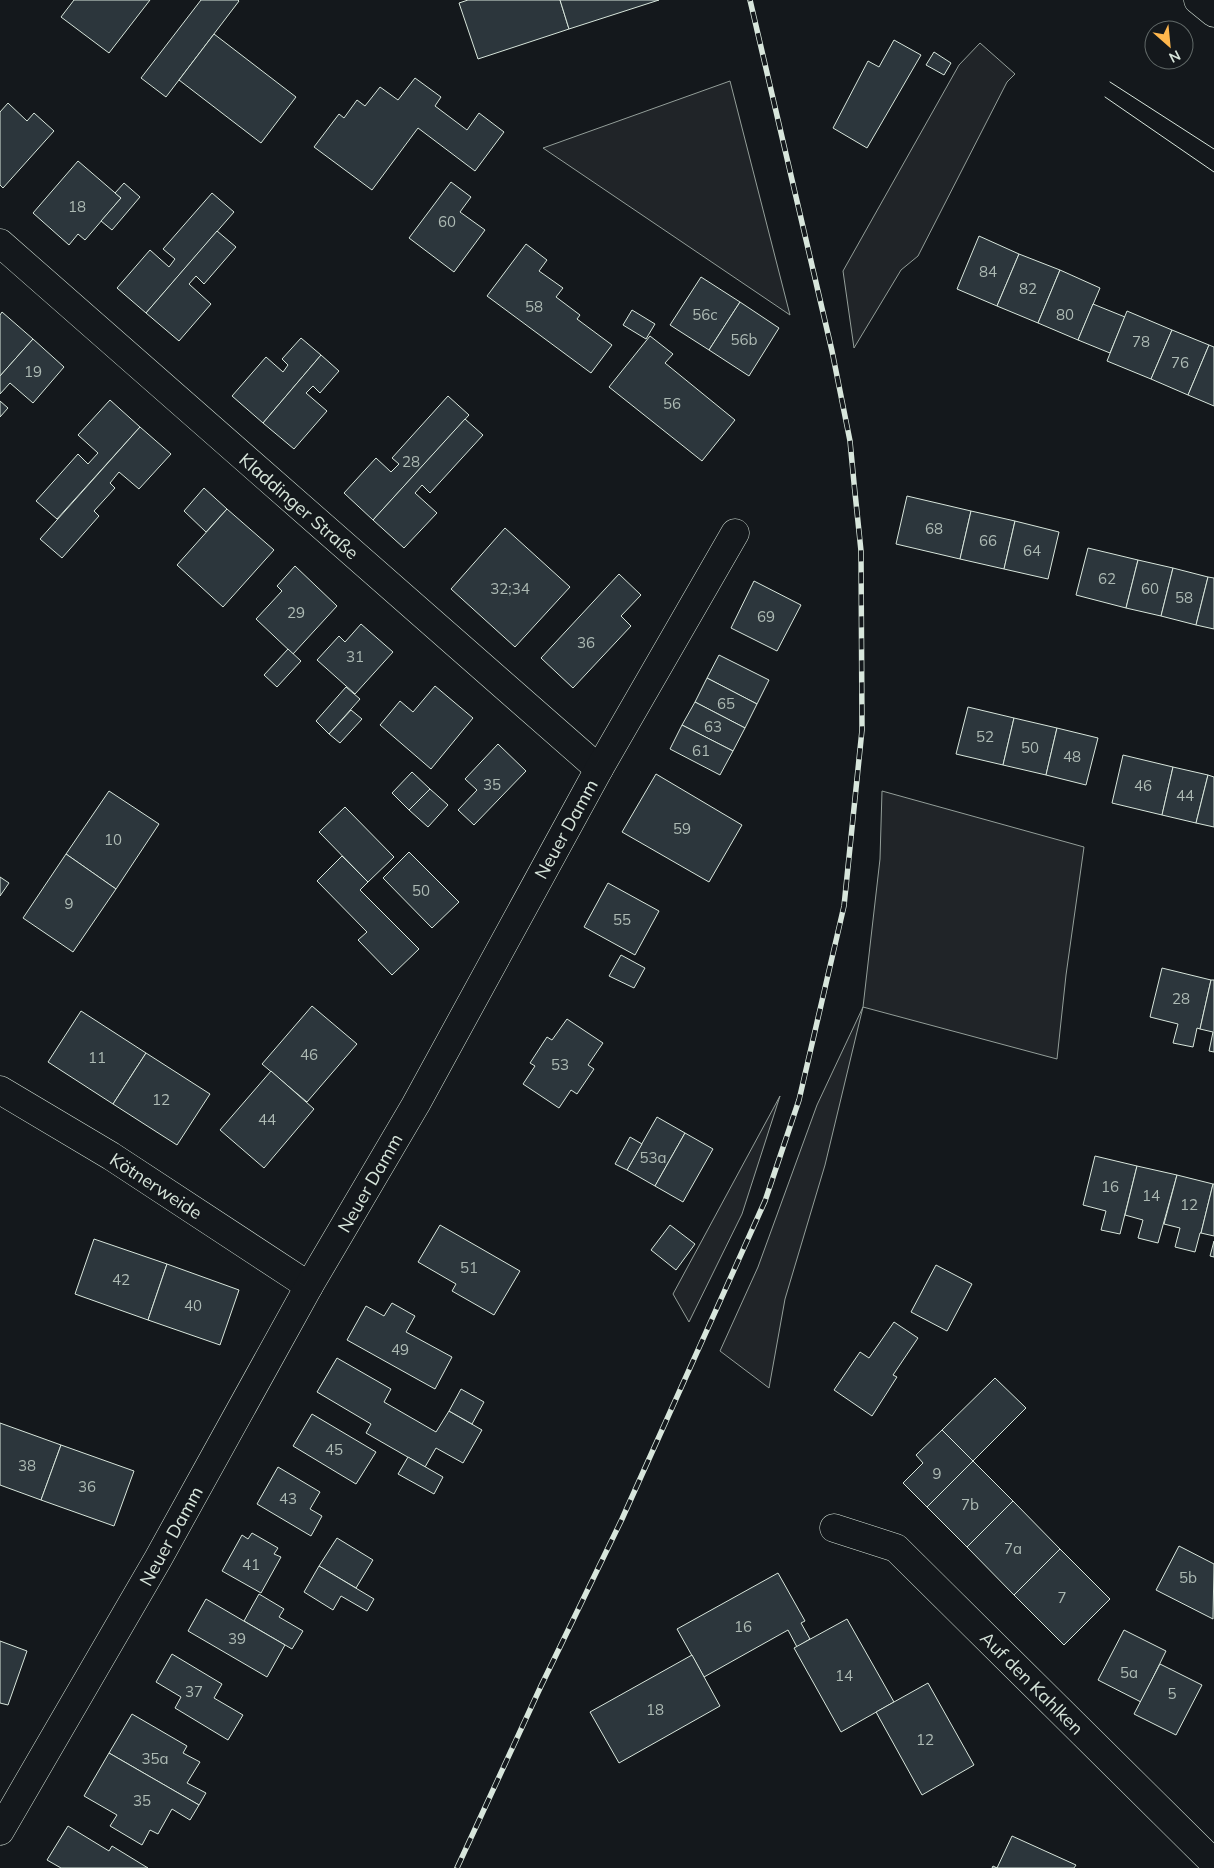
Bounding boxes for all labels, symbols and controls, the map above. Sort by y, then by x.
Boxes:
north arrow [1144,20,1194,70]
text: N [1166,46,1184,67]
house number: 18 [68,197,86,216]
house number: 60 [438,212,456,231]
house number: 84 [979,262,997,281]
house number: 82 [1019,279,1037,298]
house number: 58 [525,297,543,316]
house number: 56c [692,305,718,324]
house number: 80 [1056,305,1074,324]
house number: 56b [730,330,758,349]
house number: 78 [1132,332,1150,351]
house number: 76 [1171,353,1189,372]
house number: 19 [24,362,42,381]
house number: 56 [663,394,681,413]
street label: Kladdinger Straße [235,448,363,564]
house number: 28 [402,452,420,471]
house number: 68 [925,519,943,538]
house number: 66 [979,531,997,550]
house number: 64 [1023,541,1041,560]
house number: 62 [1098,569,1116,588]
house number: 32;34 [490,579,530,598]
house number: 60 [1141,579,1159,598]
house number: 58 [1175,588,1193,607]
house number: 29 [287,603,305,622]
house number: 69 [757,607,775,626]
house number: 36 [577,633,595,652]
house number: 31 [346,647,364,666]
house number: 65 [717,694,735,713]
house number: 63 [704,717,722,736]
house number: 52 [976,727,994,746]
house number: 50 [1021,738,1039,757]
house number: 61 [692,741,710,760]
house number: 48 [1063,747,1081,766]
house number: 35 [483,775,501,794]
street label: Neuer Damm [529,775,603,883]
house number: 46 [1134,776,1152,795]
house number: 44 [1176,786,1194,805]
house number: 59 [673,819,691,838]
house number: 10 [104,830,122,849]
house number: 50 [412,881,430,900]
house number: 9 [64,894,74,913]
house number: 55 [613,910,631,929]
house number: 28 [1172,989,1190,1008]
house number: 46 [300,1045,318,1064]
house number: 11 [88,1048,106,1067]
house number: 53 [551,1055,569,1074]
house number: 12 [152,1090,170,1109]
house number: 44 [258,1110,276,1129]
street label: Neuer Damm [332,1129,408,1237]
street label: Kötnerweide [106,1148,206,1224]
house number: 53a [639,1148,667,1167]
house number: 16 [1101,1177,1119,1196]
house number: 14 [1142,1186,1160,1205]
house number: 12 [1180,1195,1198,1214]
house number: 51 [460,1258,478,1277]
house number: 42 [112,1270,130,1289]
house number: 40 [184,1296,202,1315]
house number: 49 [391,1340,409,1359]
house number: 45 [325,1440,343,1459]
house number: 38 [18,1456,36,1475]
house number: 9 [932,1464,942,1483]
house number: 36 [78,1477,96,1496]
street label: Neuer Damm [134,1482,208,1590]
house number: 43 [279,1489,297,1508]
house number: 7b [961,1495,979,1514]
house number: 7a [1004,1539,1022,1558]
house number: 41 [242,1555,260,1574]
house number: 5b [1179,1568,1197,1587]
house number: 7 [1057,1588,1067,1607]
house number: 16 [734,1617,752,1636]
street label: Auf den Kahlken [976,1627,1088,1739]
house number: 39 [228,1629,246,1648]
house number: 5a [1120,1663,1138,1682]
house number: 14 [835,1666,853,1685]
house number: 37 [185,1682,203,1701]
house number: 5 [1167,1684,1177,1703]
house number: 18 [646,1700,664,1719]
house number: 12 [916,1730,934,1749]
house number: 35a [141,1749,169,1768]
house number: 35 [133,1791,151,1810]

